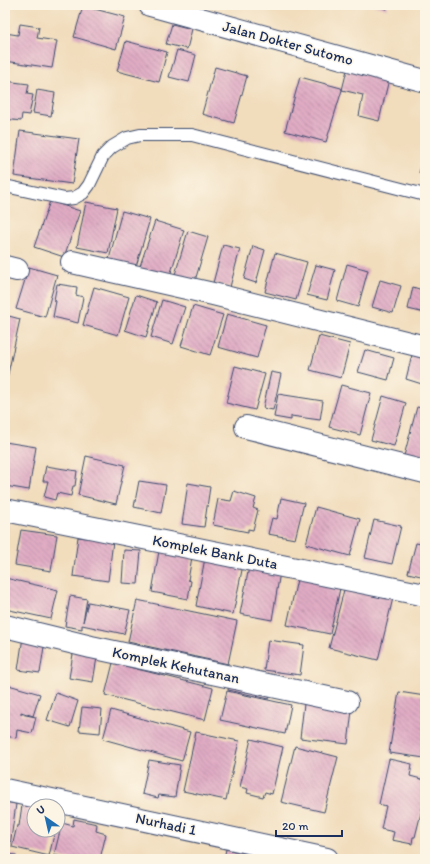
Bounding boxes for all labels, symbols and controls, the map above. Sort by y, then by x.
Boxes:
street label: Jalan Dokter Sutomo [221,17,355,69]
street label: Komplek Bank Duta [151,531,280,573]
street label: Komplek Kehutanan [111,643,241,687]
north arrow [26,798,66,838]
text: U [34,803,47,818]
street label: Nurhadi 1 [134,809,198,839]
scale bar [276,812,342,838]
text: 20 m [282,819,309,833]

